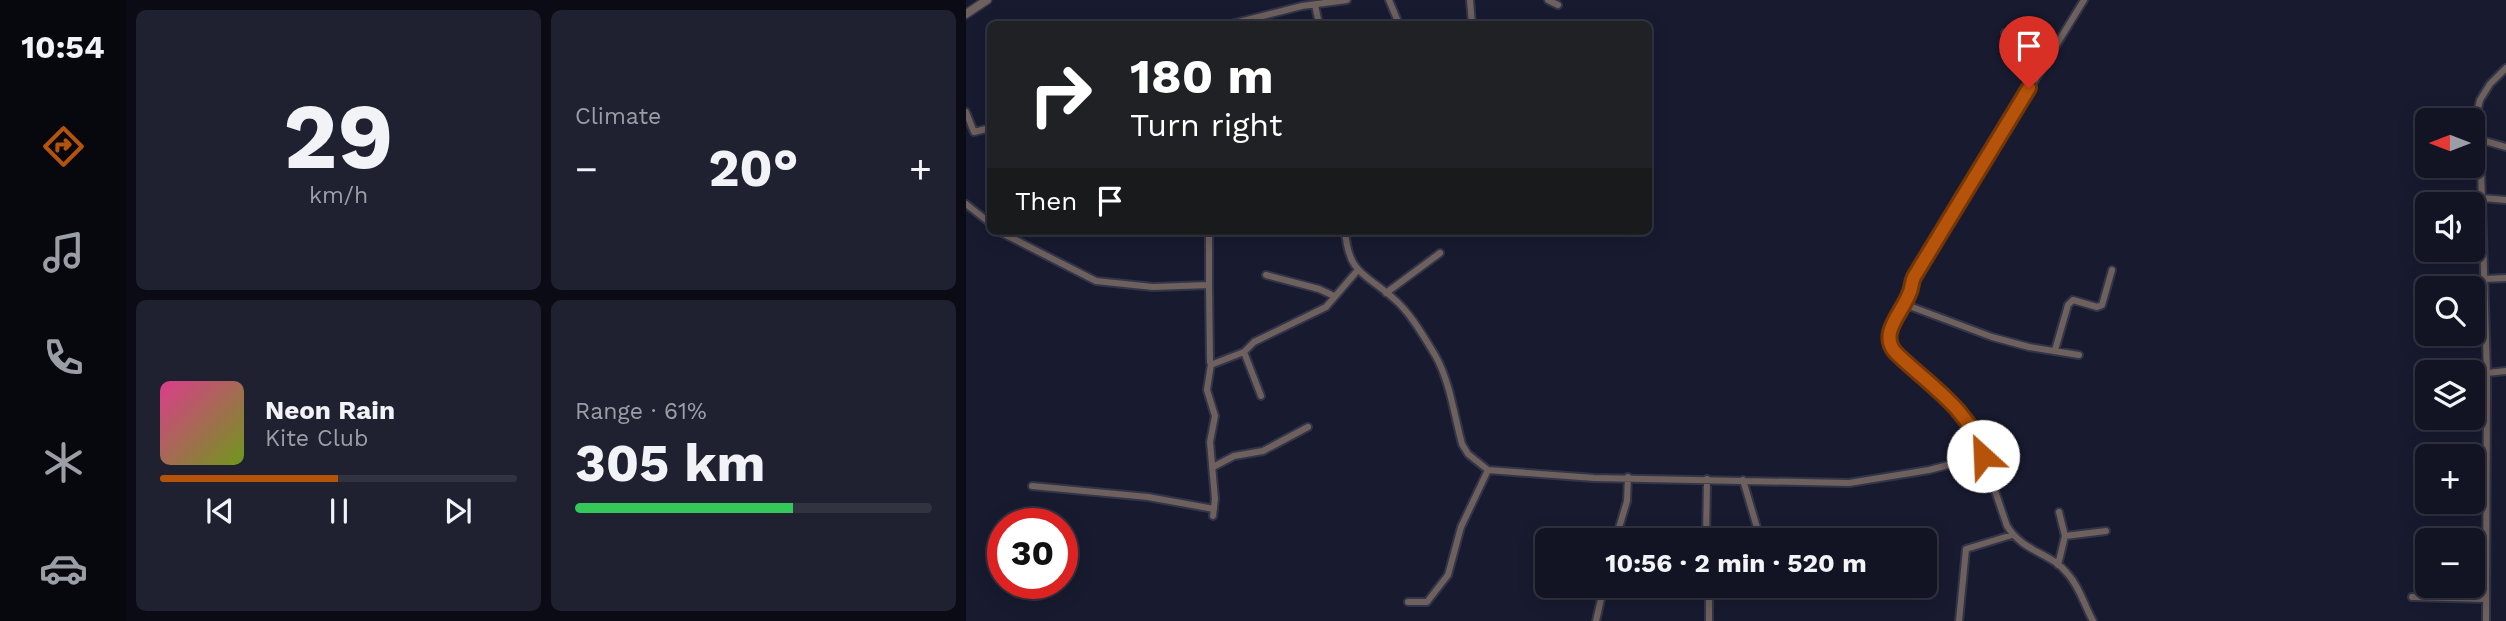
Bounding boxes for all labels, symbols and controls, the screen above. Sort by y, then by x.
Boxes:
pin [1999,16,2059,88]
icon: arrive [2010,27,2048,65]
text: 10:54 [21,28,105,66]
text: 180 m [1130,47,1274,105]
icon: right [1015,49,1106,140]
text: 29 [283,83,394,190]
text: Climate [575,103,661,130]
text: Turn right [1130,106,1282,144]
north arrow [2415,108,2485,178]
map controls [2415,108,2485,598]
icon: directions [39,122,88,171]
text: 20° [708,138,799,199]
text: − [575,147,598,191]
text: + [909,147,932,191]
text: km/h [309,182,368,209]
icon: arrive [1091,182,1129,220]
text: Then [1015,186,1077,216]
button: sound [2415,192,2485,262]
icon: music [39,228,88,277]
button: search [2415,276,2485,346]
icon: phone [39,333,88,382]
button: layers [2415,360,2485,430]
text: Neon Rain [265,395,395,425]
text: Range · 61% [575,398,707,425]
position arrow [1946,419,2020,493]
text: Kite Club [265,425,368,452]
text: 305 km [575,433,765,494]
icon: climate [39,438,88,487]
button: + [2415,444,2485,514]
icon: previous [201,492,239,530]
icon: pause [320,492,358,530]
icon: next [439,492,477,530]
speed limit sign: 30 [987,508,1078,599]
button: − [2415,528,2485,598]
icon: car [39,544,88,593]
text: 10:56 · 2 min · 520 m [1605,548,1867,578]

